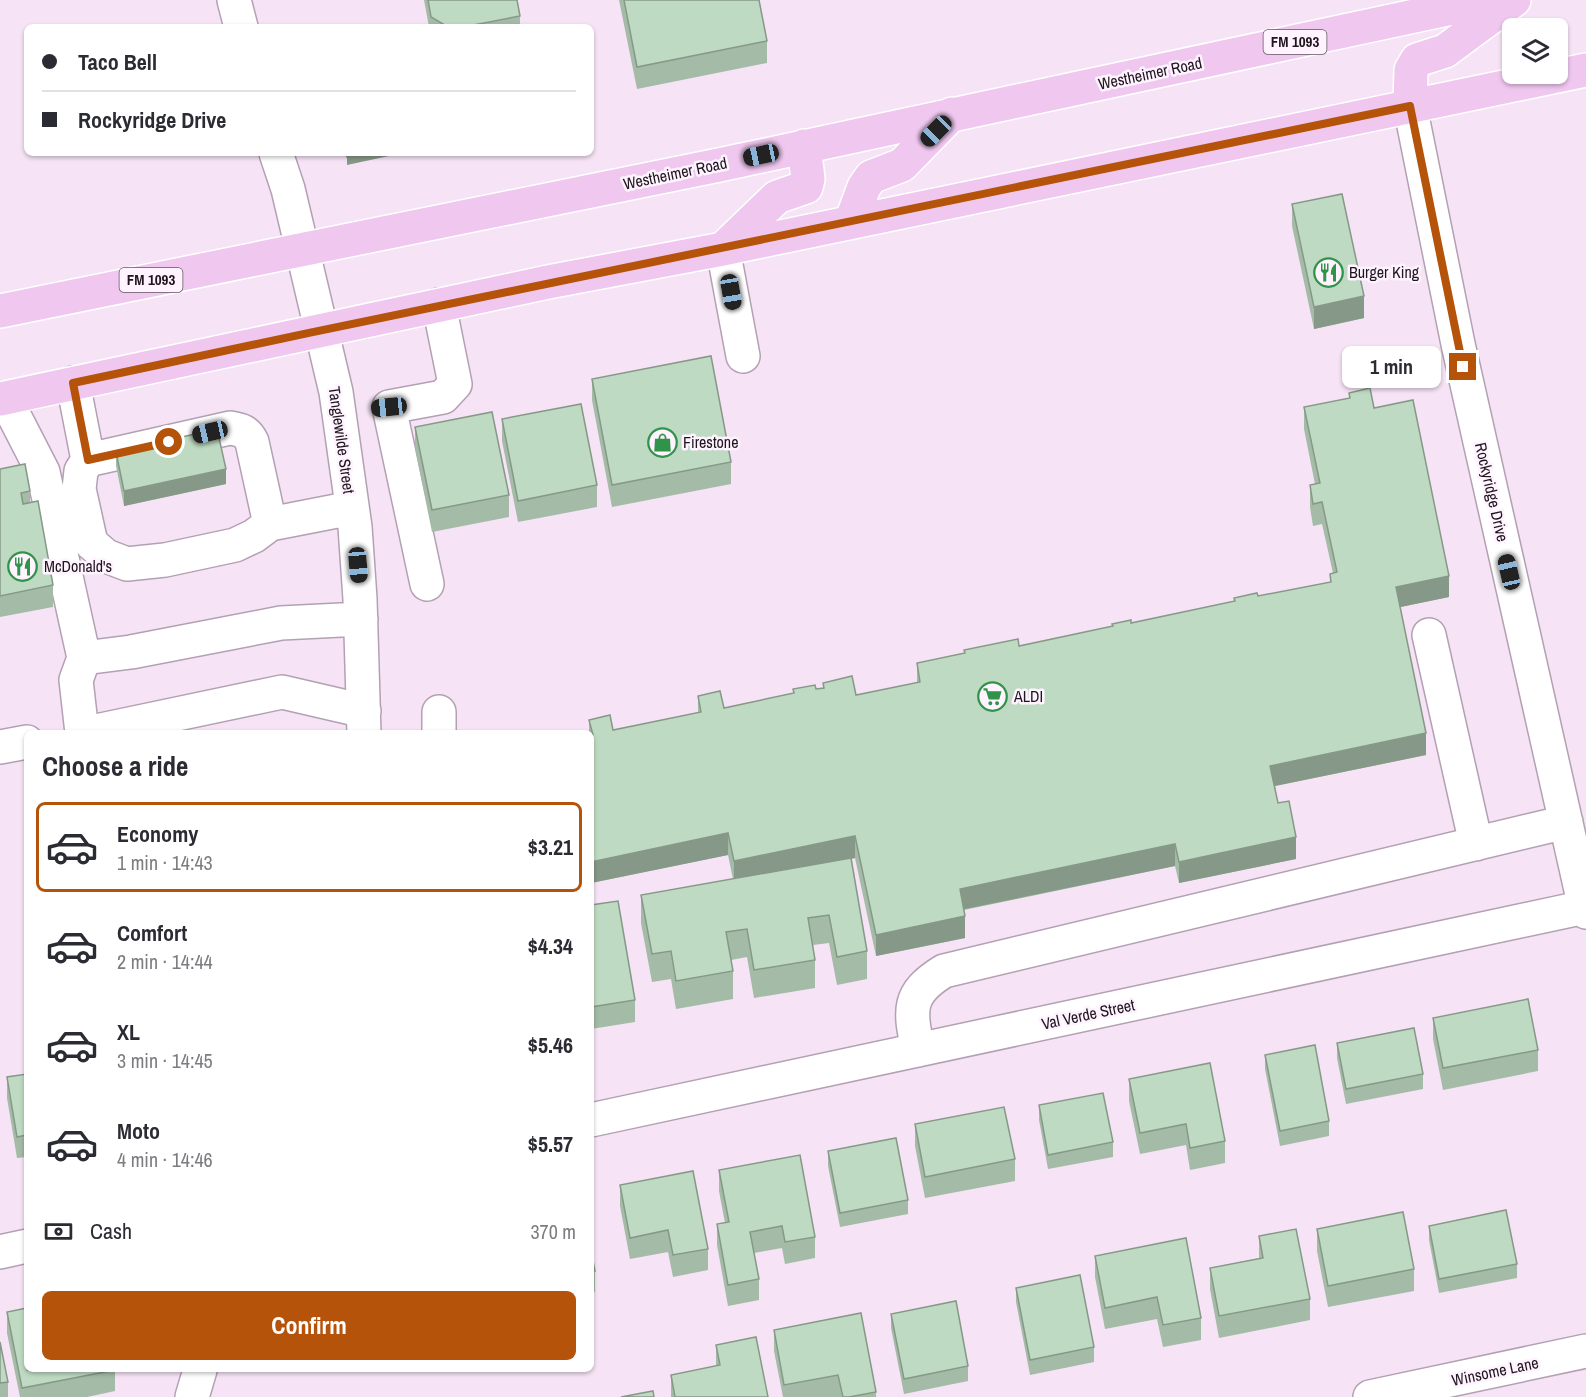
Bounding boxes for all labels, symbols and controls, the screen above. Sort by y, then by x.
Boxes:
map controls [1502,18,1568,84]
button: layers [1502,18,1568,84]
road number: FM 1093 [1264,30,1326,54]
text: Taco Bell [78,47,157,77]
street label: Westheimer Road [1096,51,1204,95]
text: Rockyridge Drive [78,105,226,135]
car [917,112,955,150]
car [742,142,780,168]
street label: Westheimer Road [621,151,729,195]
restaurant icon: Burger King [1312,256,1344,288]
place label: Burger King [1349,261,1420,283]
road number: FM 1093 [120,268,182,292]
car [719,273,743,311]
callout: 1 min [1343,346,1442,388]
text: 1 min [1370,353,1413,380]
route end [1449,353,1476,380]
street label: Tanglewilde Street [324,385,360,495]
car [370,396,408,418]
car [190,419,230,445]
shop icon: Firestone [646,426,678,458]
route start [155,428,182,455]
place label: Firestone [683,431,738,453]
street label: Rockyridge Drive [1470,440,1514,544]
car [347,546,369,584]
restaurant icon: McDonald's [7,550,39,582]
car [1496,552,1522,592]
place label: McDonald's [44,555,112,577]
supermarket icon: ALDI [977,680,1009,712]
place label: ALDI [1013,685,1043,707]
text: Choose a ride [42,748,188,784]
text: Economy [117,819,198,849]
icon: car [45,820,99,874]
text: $3.21 [528,832,573,862]
text: 1 min · 14:43 [117,849,213,876]
text: Comfort [117,918,187,948]
icon: car [45,919,99,973]
text: $4.34 [528,931,573,961]
text: 2 min · 14:44 [117,948,213,975]
street label: Val Verde Street [1039,993,1137,1035]
text: XL [117,1017,140,1047]
icon: car [45,1018,99,1072]
text: $5.46 [528,1030,573,1060]
text: 3 min · 14:45 [117,1047,213,1074]
text: Moto [117,1116,160,1146]
icon: car [45,1117,99,1171]
text: $5.57 [528,1129,573,1159]
text: 4 min · 14:46 [117,1146,213,1173]
icon: cash [42,1215,75,1248]
text: Cash [90,1216,132,1246]
text: 370 m [530,1218,576,1245]
button: Confirm [42,1291,576,1360]
street label: Winsome Lane [1450,1351,1540,1391]

